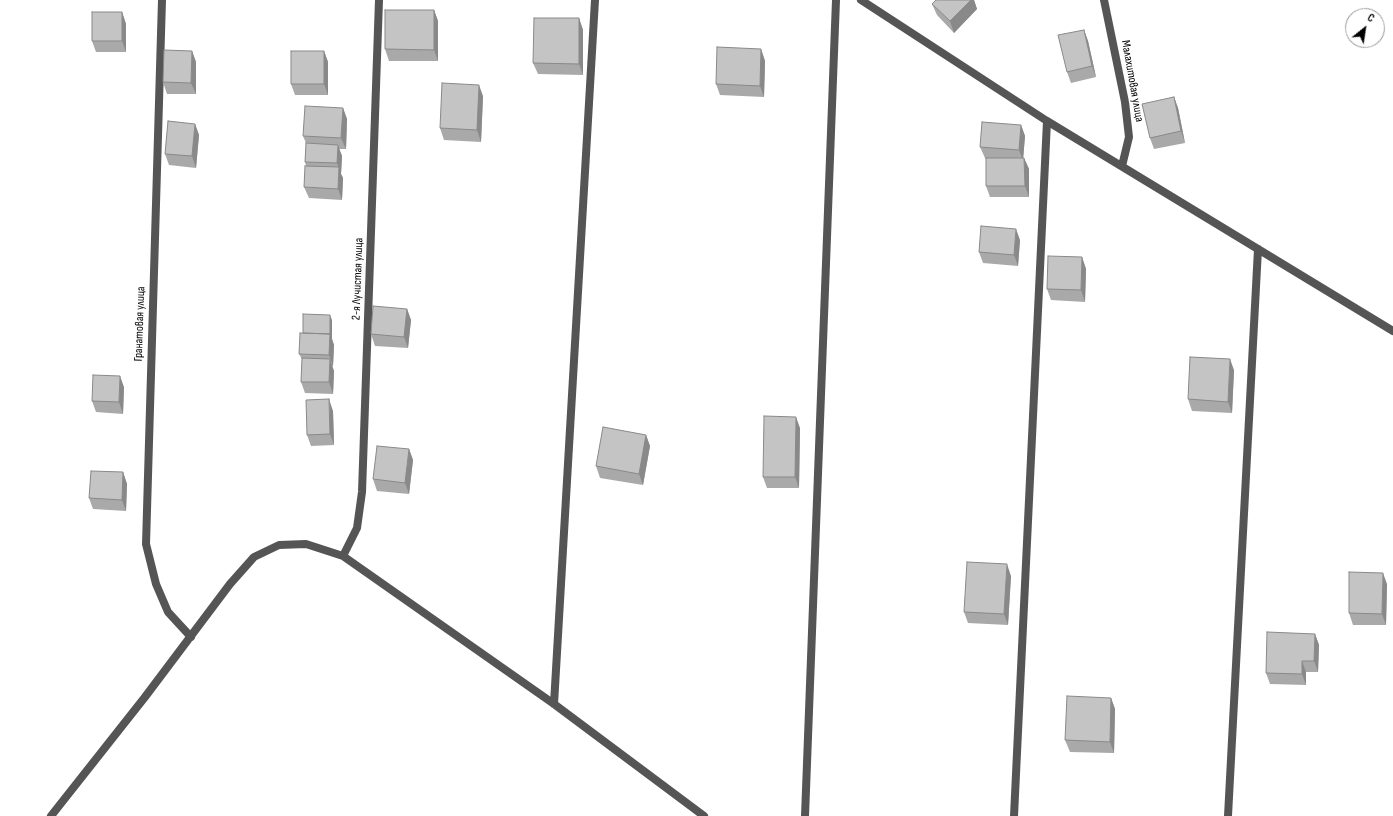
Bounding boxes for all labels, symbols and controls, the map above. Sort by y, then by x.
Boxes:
north arrow [1345,8,1385,48]
text: С [1365,11,1376,25]
street label: Малахитовая улица [1118,39,1146,123]
street label: 2-я Лучистая улица [349,238,367,320]
street label: Гранатовая улица [131,286,149,362]

